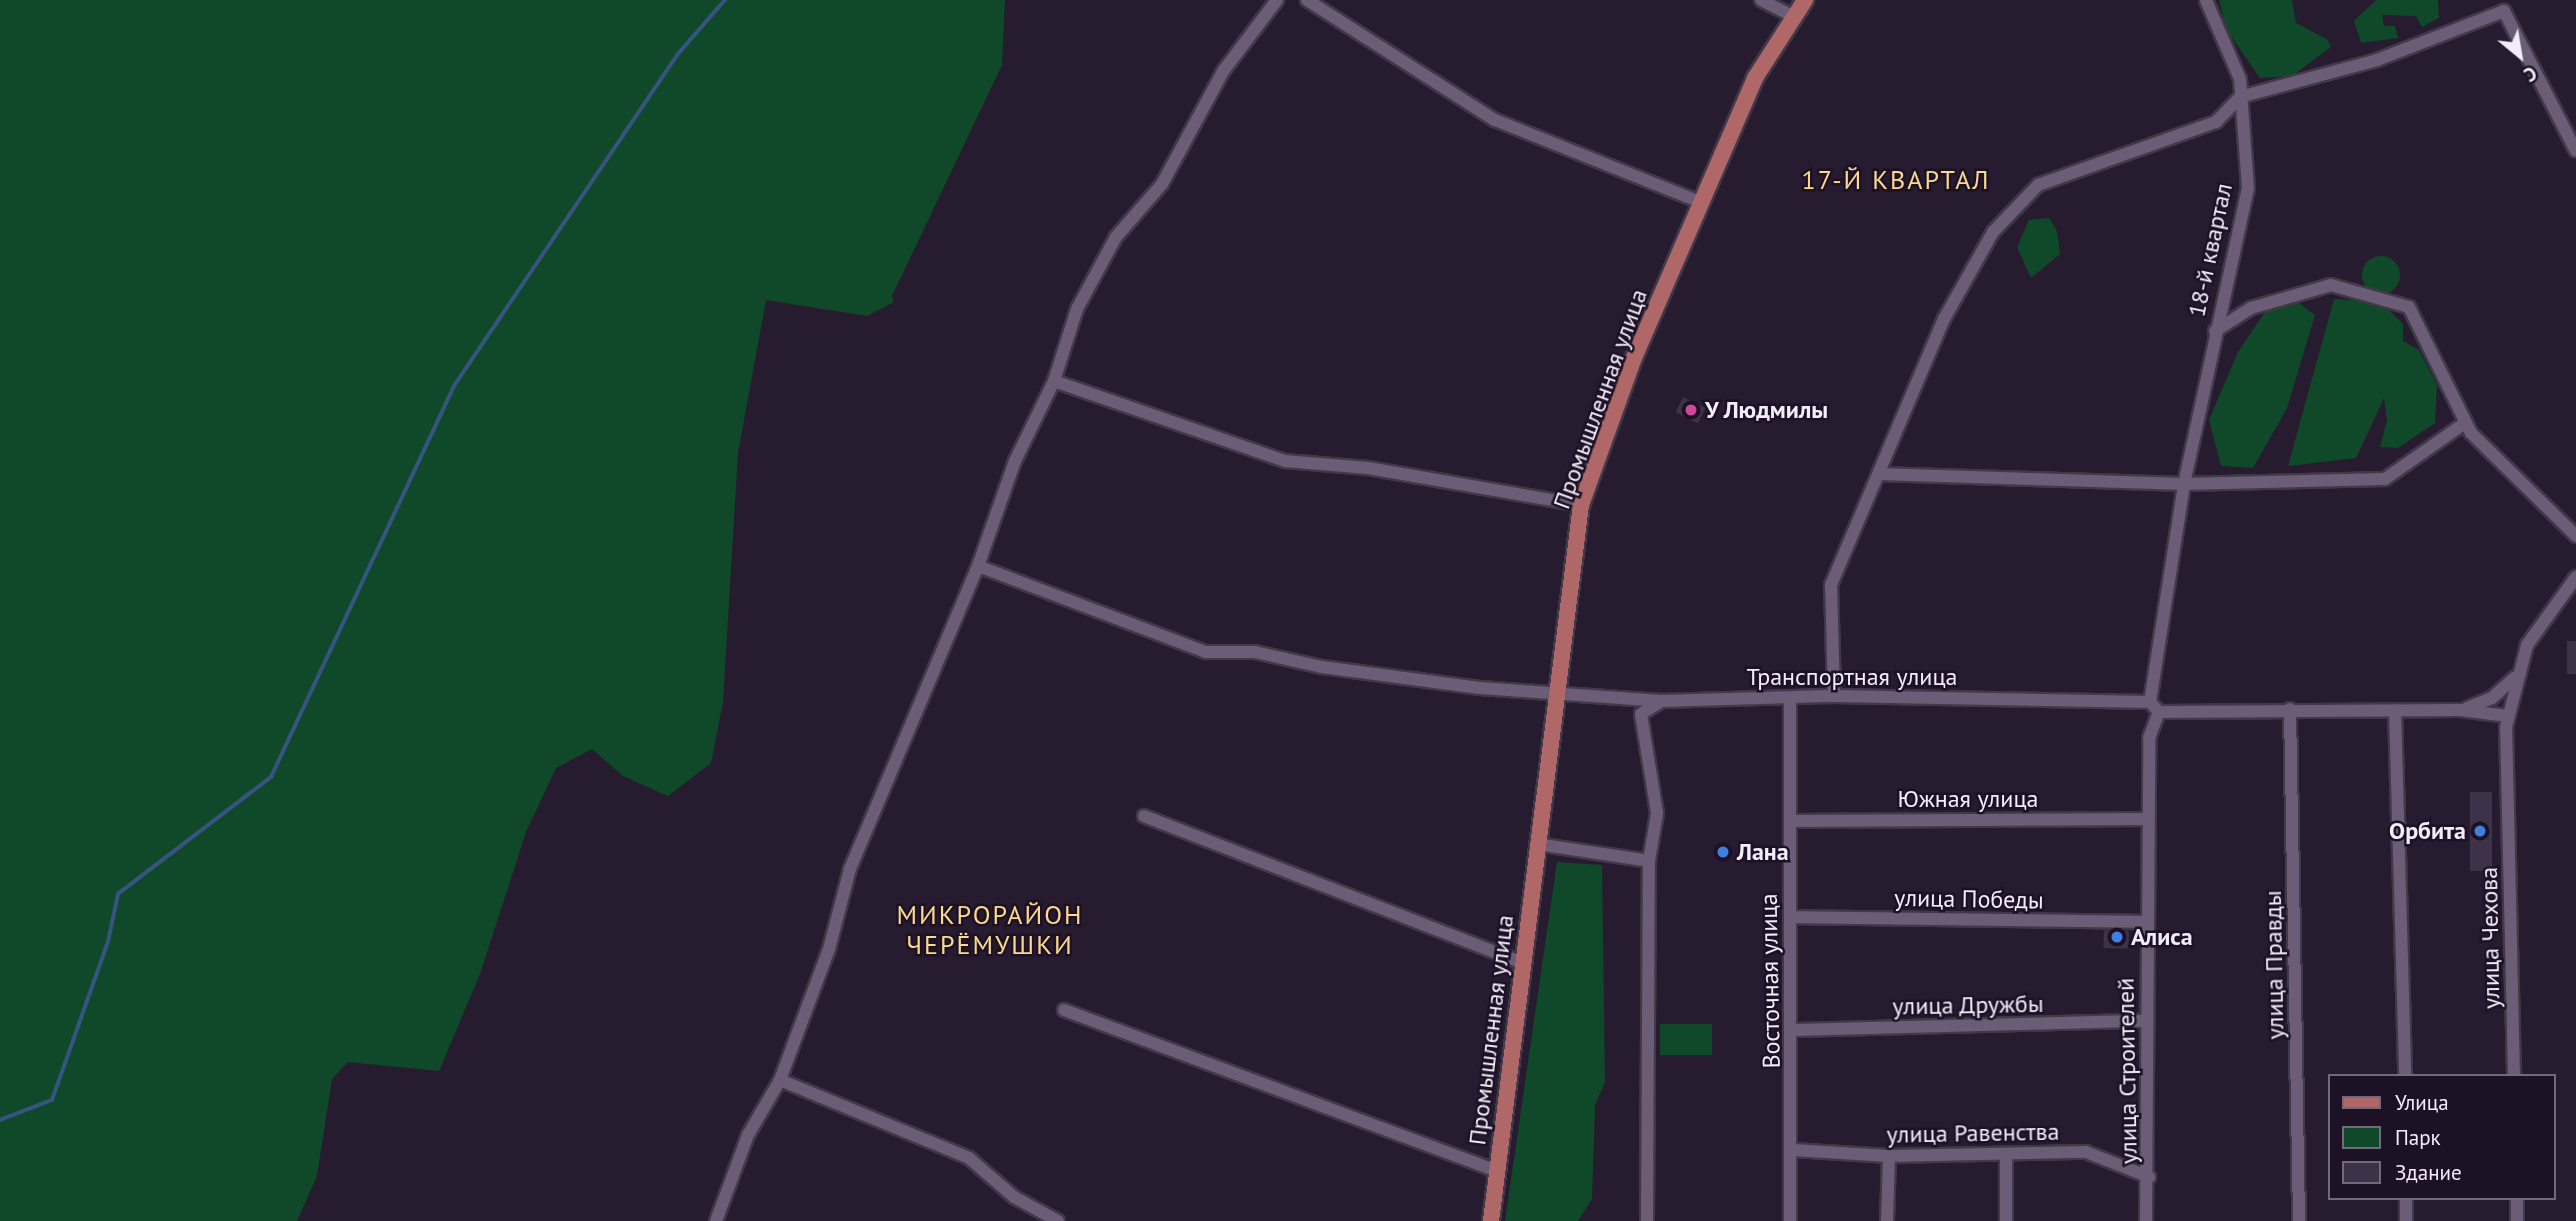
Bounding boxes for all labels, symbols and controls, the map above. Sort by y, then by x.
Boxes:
north arrow [2485,21,2555,91]
text: С [2520,61,2541,87]
district label: 17-Й КВАРТАЛ [1803,164,1989,196]
street label: 18-й квартал [2182,181,2238,319]
street label: Промышленная улица [1547,285,1653,513]
place label: У Людмилы [1705,396,1829,424]
marker: У Людмилы [1683,402,1699,418]
street label: Транспортная улица [1747,663,1957,691]
street label: Южная улица [1898,785,2038,813]
place label: Орбита [2389,817,2466,845]
marker: Орбита [2472,823,2488,839]
place label: Лана [1737,838,1789,866]
marker: Лана [1715,844,1731,860]
street label: улица Чехова [2474,867,2506,1009]
street label: улица Победы [1894,883,2044,915]
street label: улица Правды [2258,890,2290,1040]
street label: Восточная улица [1754,893,1786,1069]
district label: МИКРОРАЙОН ЧЕРЁМУШКИ [898,899,1082,960]
street label: Промышленная улица [1463,913,1519,1147]
place label: Алиса [2131,923,2193,951]
marker: Алиса [2109,929,2125,945]
street label: улица Строителей [2111,978,2143,1164]
street label: улица Дружбы [1892,989,2044,1021]
legend [2328,1074,2555,1200]
text: Улица [2395,1089,2449,1116]
street label: улица Равенства [1886,1117,2060,1149]
text: Парк [2395,1124,2441,1151]
text: Здание [2395,1159,2462,1186]

